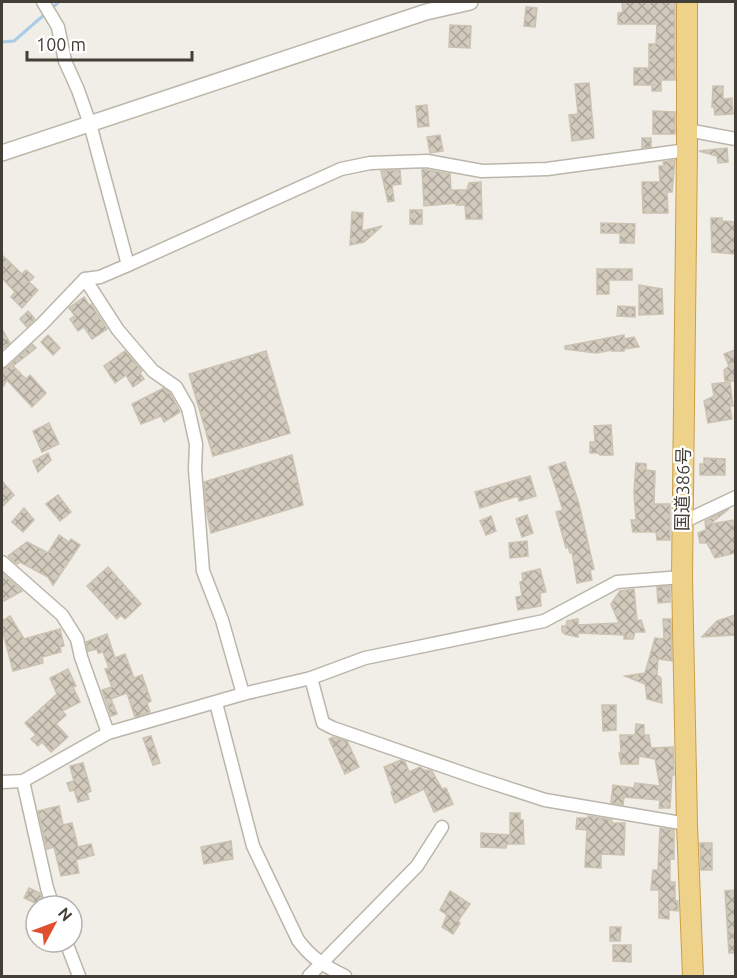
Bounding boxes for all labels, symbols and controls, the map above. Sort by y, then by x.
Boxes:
scale bar [27,24,192,62]
text: 100 m [36,34,86,54]
street label: 国道386号 [671,447,693,531]
north arrow [24,894,84,954]
text: N [55,904,76,925]

